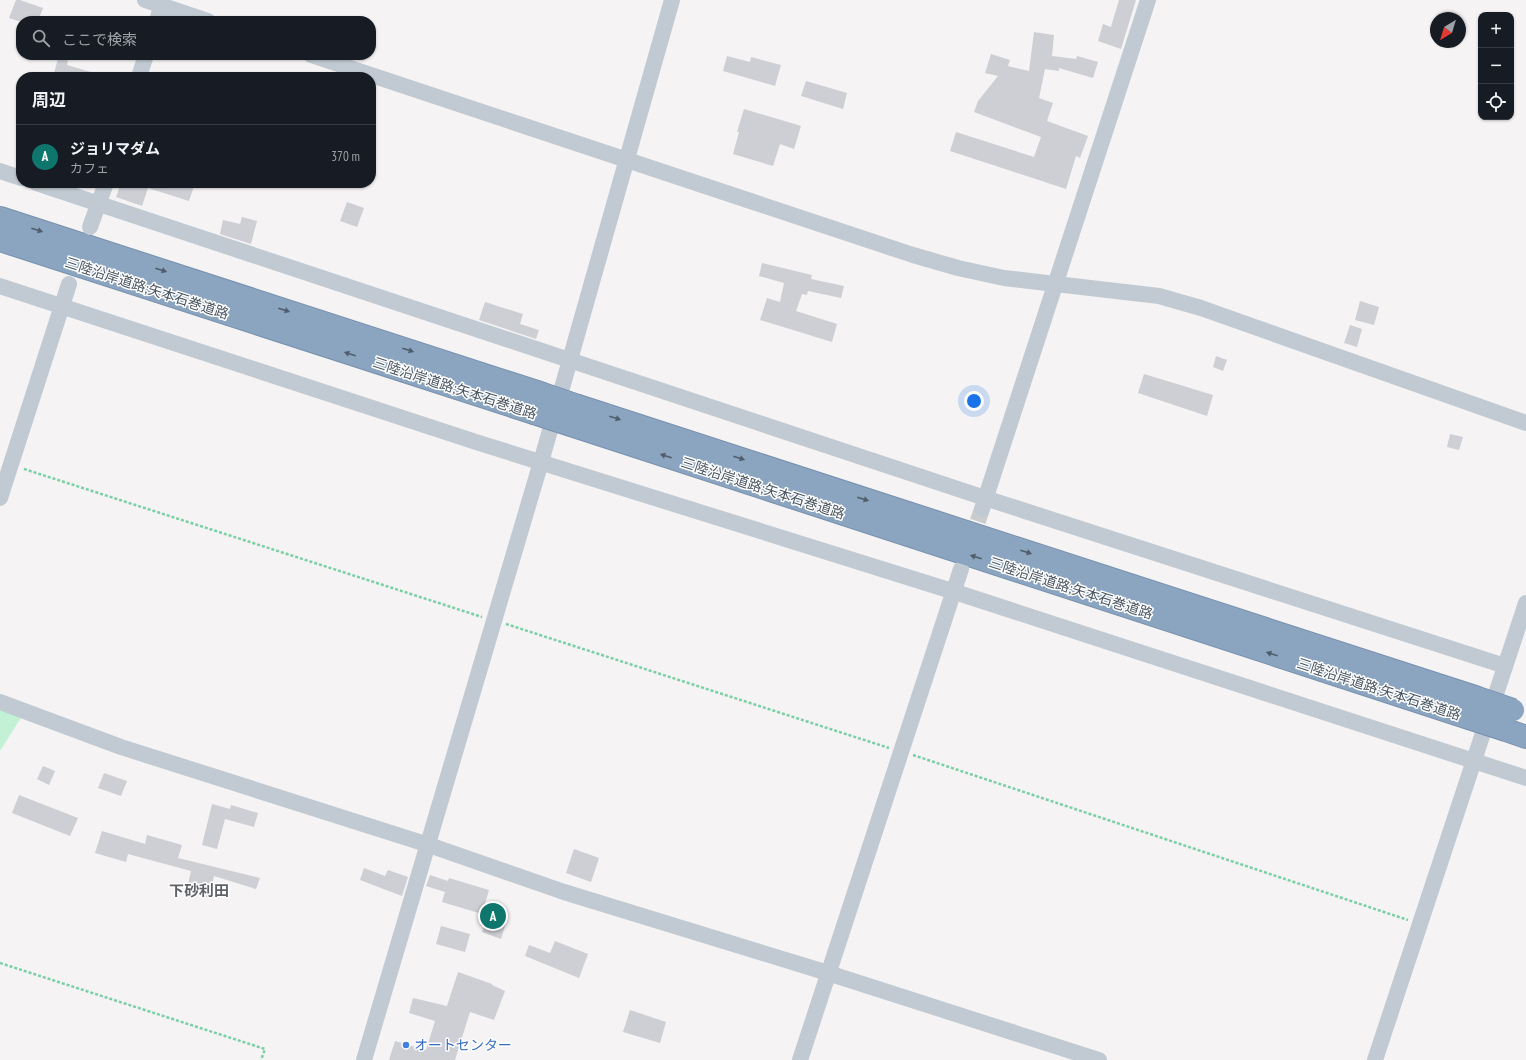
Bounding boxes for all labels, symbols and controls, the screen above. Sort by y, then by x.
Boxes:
north arrow [1430,12,1466,48]
map controls [1478,12,1514,120]
button: + [1478,12,1514,48]
search box [16,16,376,60]
icon: search [30,27,52,49]
text: ここで検索 [62,30,137,49]
button: − [1478,48,1514,84]
button: locate [1478,84,1514,120]
text: 周辺 [32,89,66,111]
text: ジョリマダム [70,139,160,158]
text: A [42,148,48,165]
text: 370 m [331,148,360,165]
text: カフェ [70,160,109,177]
one-way arrow [31,227,43,233]
street label: 三陸沿岸道路;矢本石巻道路 [63,253,231,323]
one-way arrow [155,267,167,273]
one-way arrow [279,307,291,313]
one-way arrow [402,348,414,354]
one-way arrow [344,351,356,357]
street label: 三陸沿岸道路;矢本石巻道路 [371,353,539,423]
your location [964,391,984,411]
one-way arrow [610,416,622,422]
one-way arrow [659,453,671,459]
street label: 三陸沿岸道路;矢本石巻道路 [679,453,847,523]
one-way arrow [733,456,745,462]
one-way arrow [857,496,869,502]
one-way arrow [1021,549,1033,555]
street label: 三陸沿岸道路;矢本石巻道路 [987,553,1155,623]
one-way arrow [969,554,981,560]
one-way arrow [1266,651,1278,657]
street label: 三陸沿岸道路;矢本石巻道路 [1295,654,1463,724]
district label: 下砂利田 [169,881,229,900]
pin: A [480,901,506,931]
place label: オートセンター [414,1036,512,1054]
marker: オートセンター [401,1040,411,1050]

